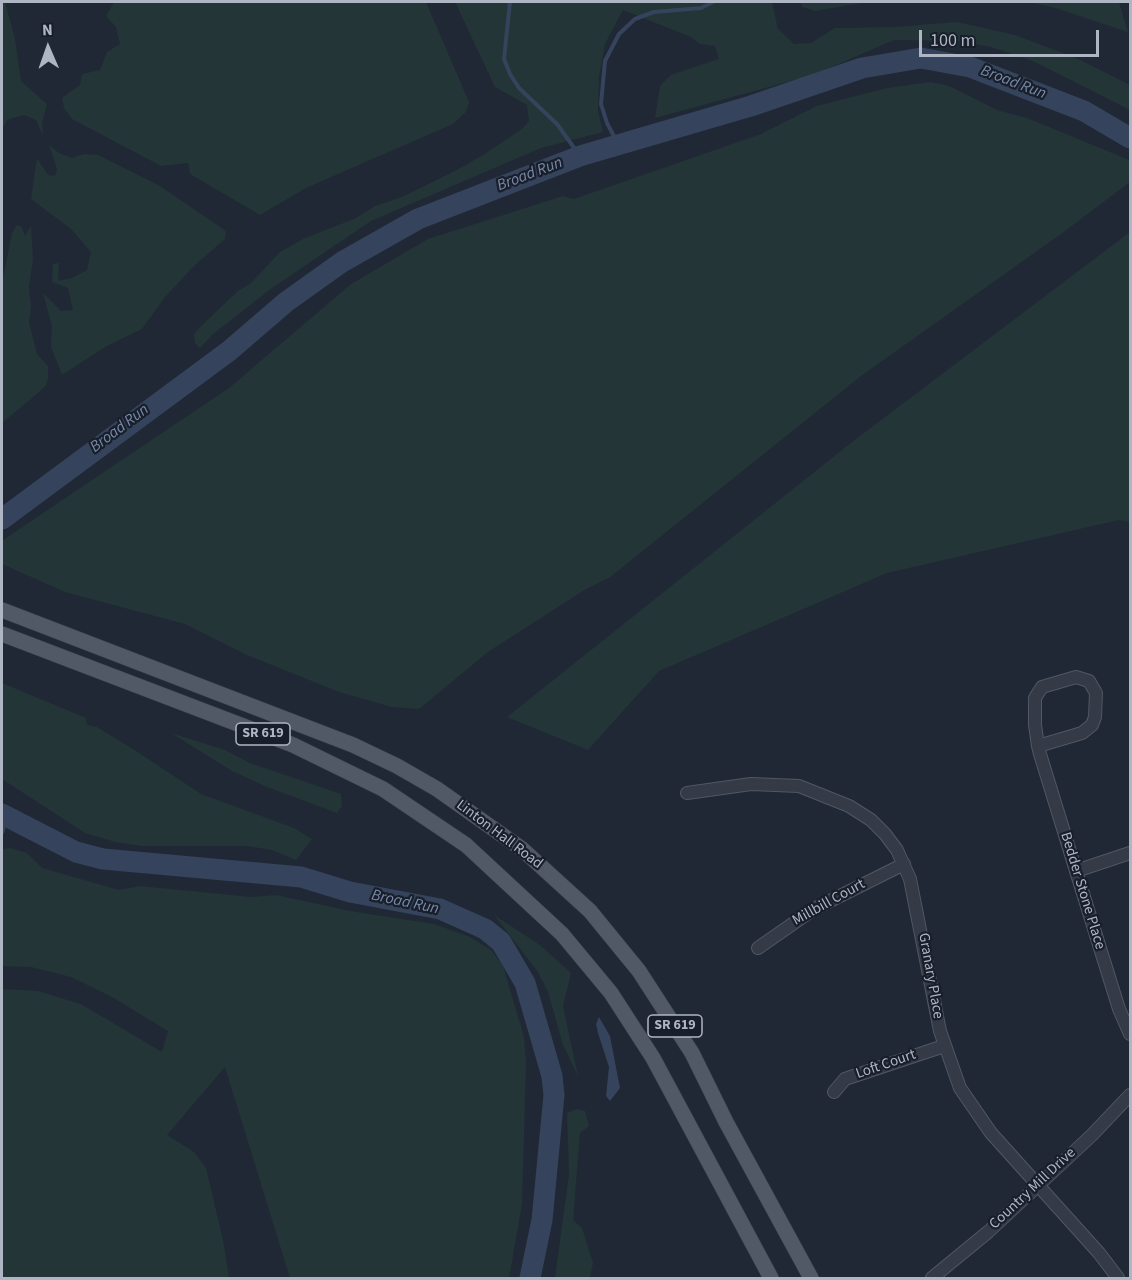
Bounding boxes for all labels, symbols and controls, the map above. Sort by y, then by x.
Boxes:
north arrow [18,18,78,78]
scale bar [922,18,1102,56]
text: N [42,19,53,41]
text: 100 m [930,28,975,53]
water label: Broad Run [978,62,1048,104]
water label: Broad Run [495,154,565,196]
water label: Broad Run [87,401,153,457]
road number: SR 619 [236,723,290,745]
street label: Linton Hall Road [452,797,546,873]
street label: Bedder Stone Place [1056,830,1108,952]
street label: Millbill Court [790,876,868,930]
water label: Broad Run [369,886,441,920]
street label: Granary Place [914,932,946,1020]
road number: SR 619 [648,1015,702,1037]
street label: Loft Court [854,1046,918,1084]
street label: Country Mill Drive [986,1144,1080,1234]

